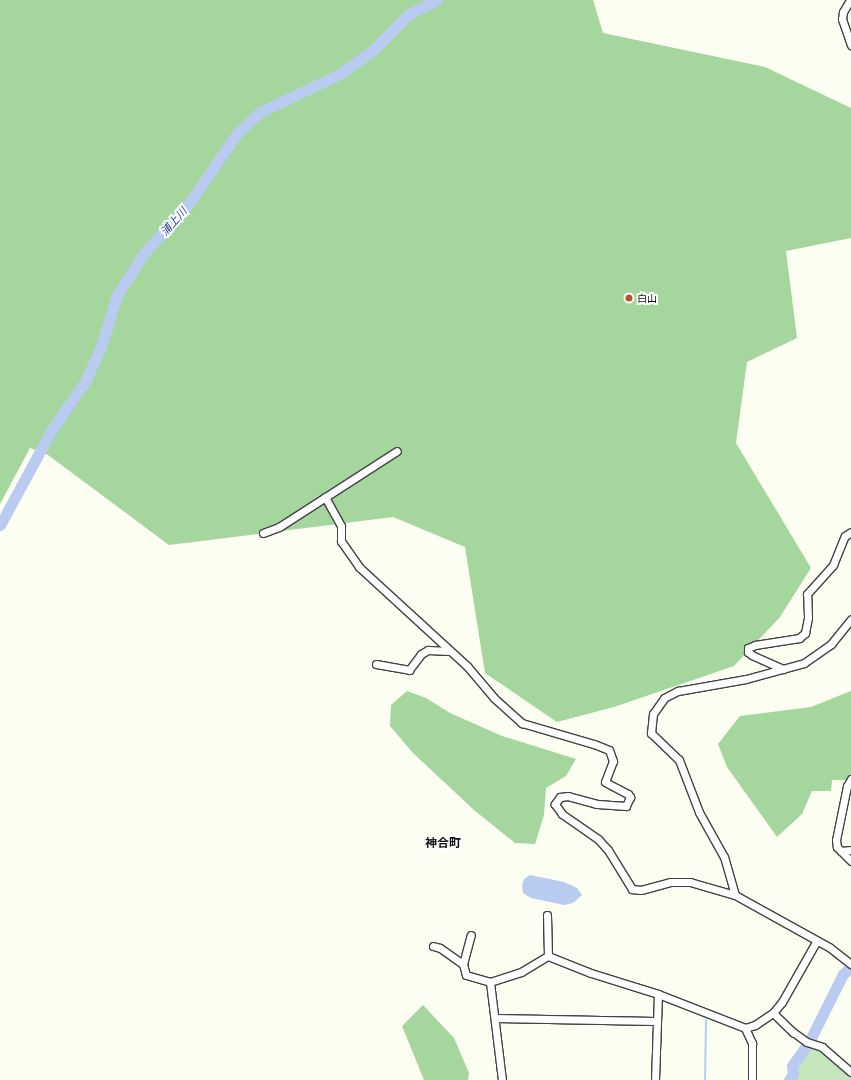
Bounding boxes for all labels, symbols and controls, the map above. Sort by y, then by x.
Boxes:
water label: 浦上川 [157,204,189,238]
place label: 白山 [637,292,657,304]
marker: 白山 [624,293,634,303]
district label: 神合町 [425,836,461,850]

